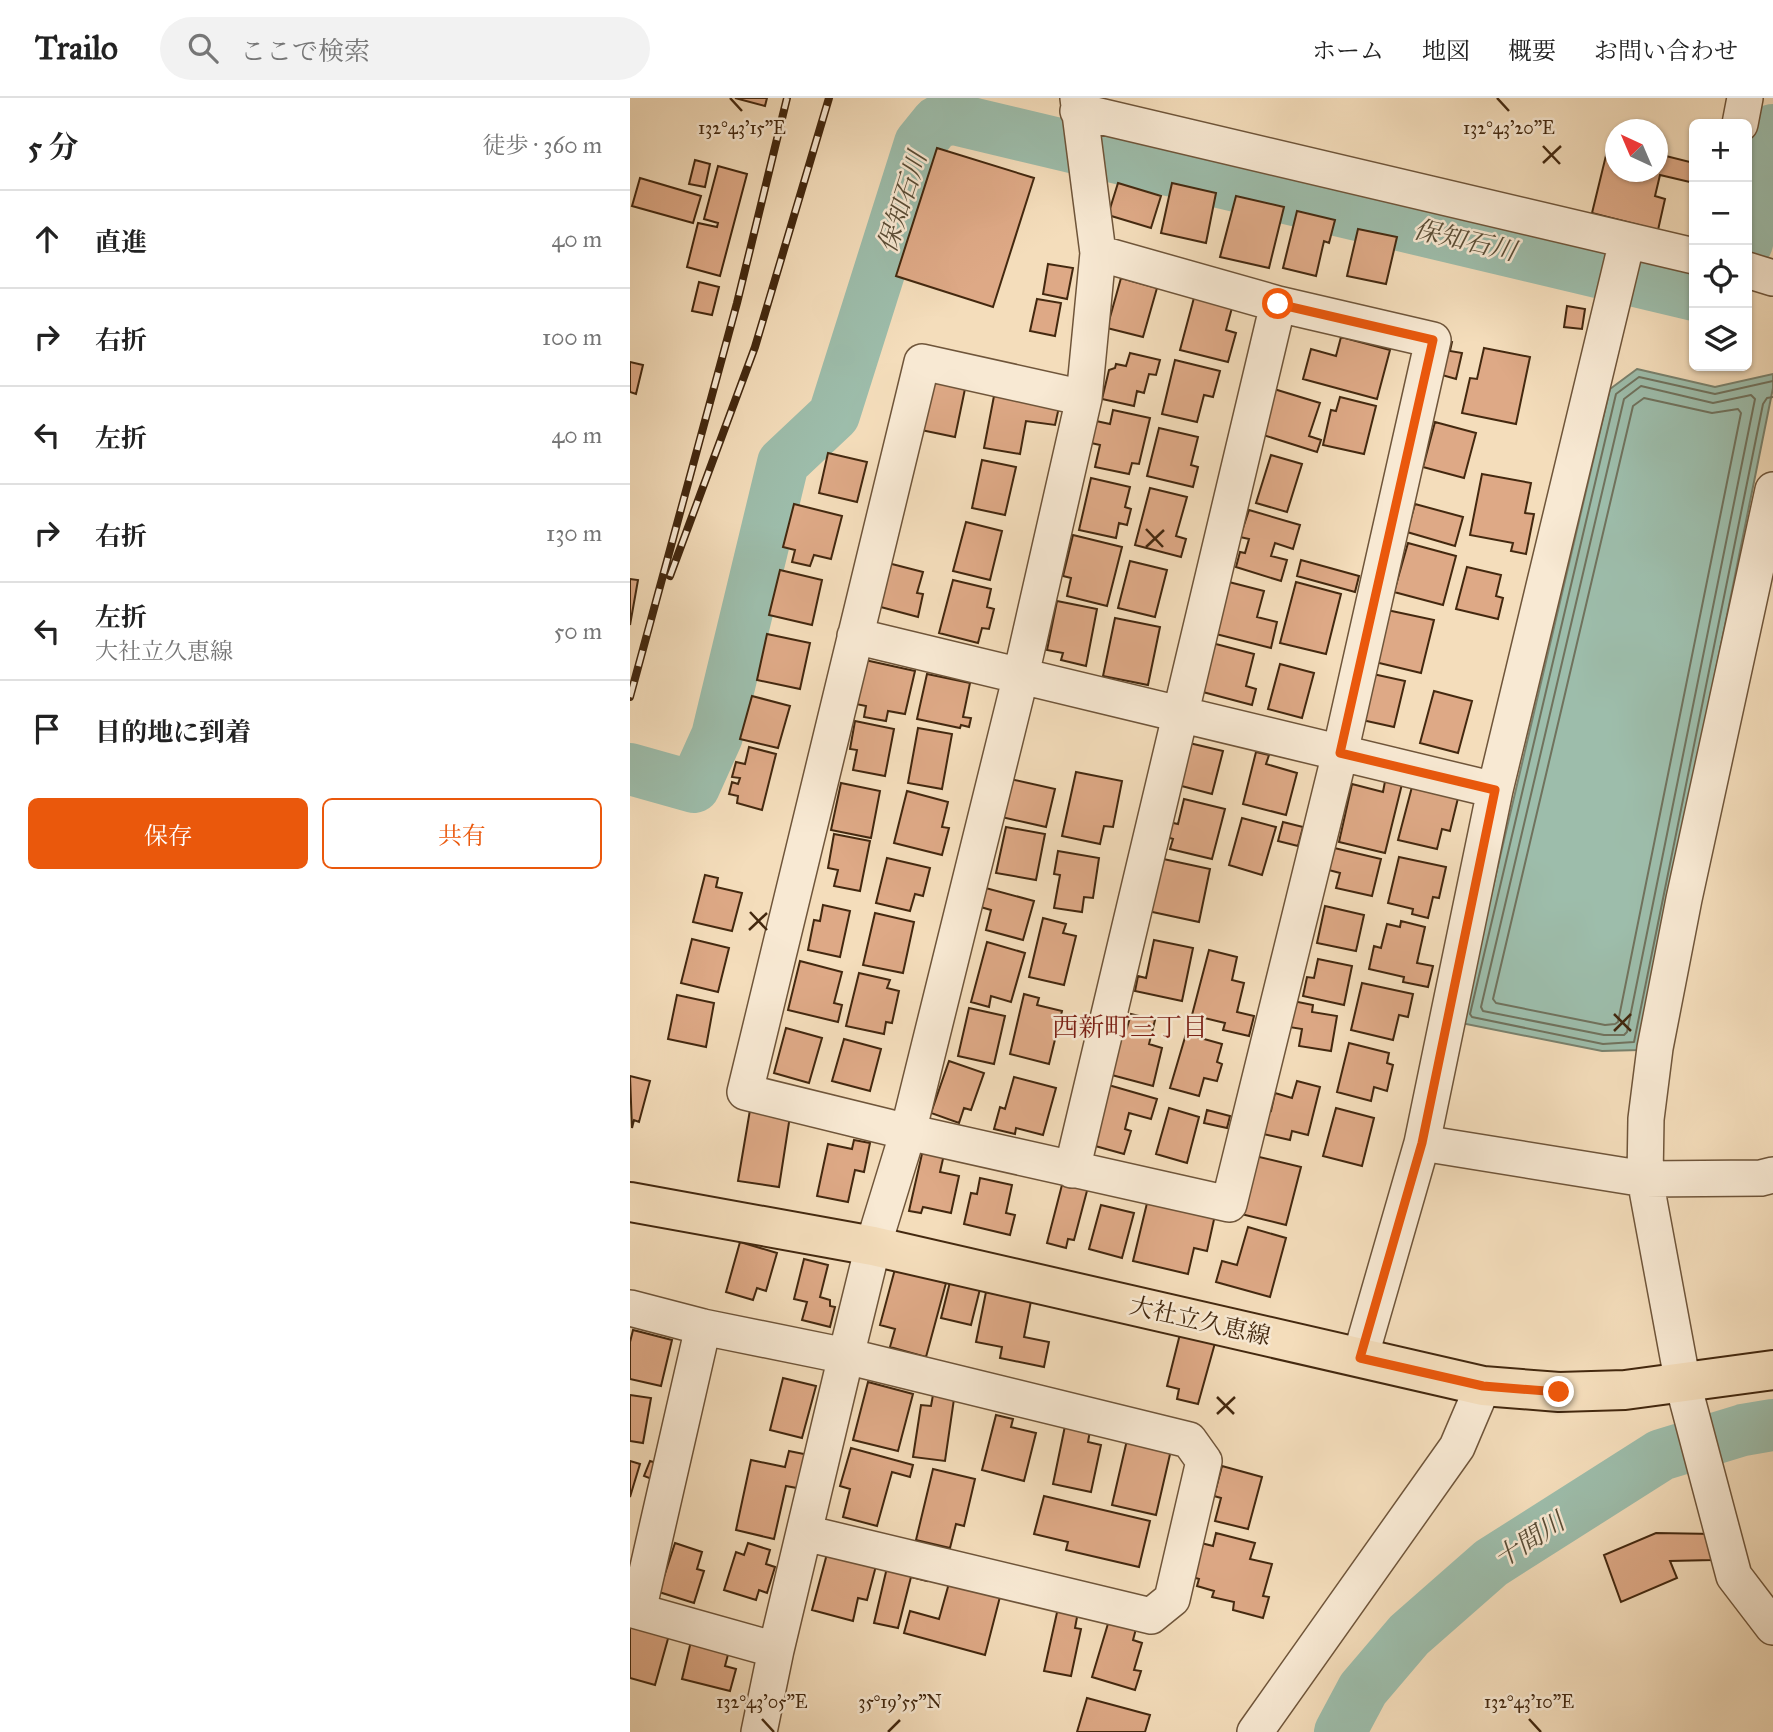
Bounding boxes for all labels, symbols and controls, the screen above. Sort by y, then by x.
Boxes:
search box [160,17,650,80]
text: Trailo [35,28,118,68]
icon: search [184,29,222,67]
text: ここで検索 [240,35,370,67]
text: ホーム [1312,36,1384,66]
text: 地図 [1422,36,1470,66]
text: 概要 [1508,36,1556,66]
text: お問い合わせ [1594,36,1738,66]
text: 132°43'15"E [698,117,786,139]
text: 132°43'20"E [1463,117,1555,139]
north arrow [1605,119,1668,182]
map controls [1689,119,1752,371]
button: + [1689,119,1752,182]
text: 5 分 [28,129,78,165]
text: 徒歩 · 360 m [482,131,602,159]
water label: 保知石川 [871,145,934,256]
button: − [1689,182,1752,245]
water label: 保知石川 [1411,213,1522,268]
icon: ahead [28,220,66,258]
text: 40 m [552,225,602,253]
text: 直進 [95,226,147,258]
button: locate [1689,245,1752,308]
route start [1262,288,1293,319]
button: layers [1689,308,1752,371]
icon: right [28,318,66,356]
text: 100 m [542,323,602,351]
text: 右折 [95,324,147,356]
icon: left [28,416,66,454]
text: 40 m [552,421,602,449]
text: 左折 [95,422,147,454]
icon: right [28,514,66,552]
text: 130 m [546,519,602,547]
text: 右折 [95,520,147,552]
text: 左折 [95,601,147,633]
icon: left [28,612,66,650]
text: 50 m [554,617,602,645]
text: 大社立久恵線 [95,637,233,665]
icon: arrive [28,710,66,748]
text: 目的地に到着 [95,716,251,748]
button: 保存 [28,798,308,869]
button: 共有 [322,798,602,869]
district label: 西新町三丁目 [1052,1011,1208,1043]
street label: 大社立久恵線 [1126,1290,1274,1352]
route end [1543,1376,1574,1407]
water label: 十間川 [1488,1504,1573,1575]
text: 132°43'05"E [716,1691,808,1713]
text: 35°19'55"N [858,1691,942,1713]
text: 132°43'10"E [1484,1691,1574,1713]

